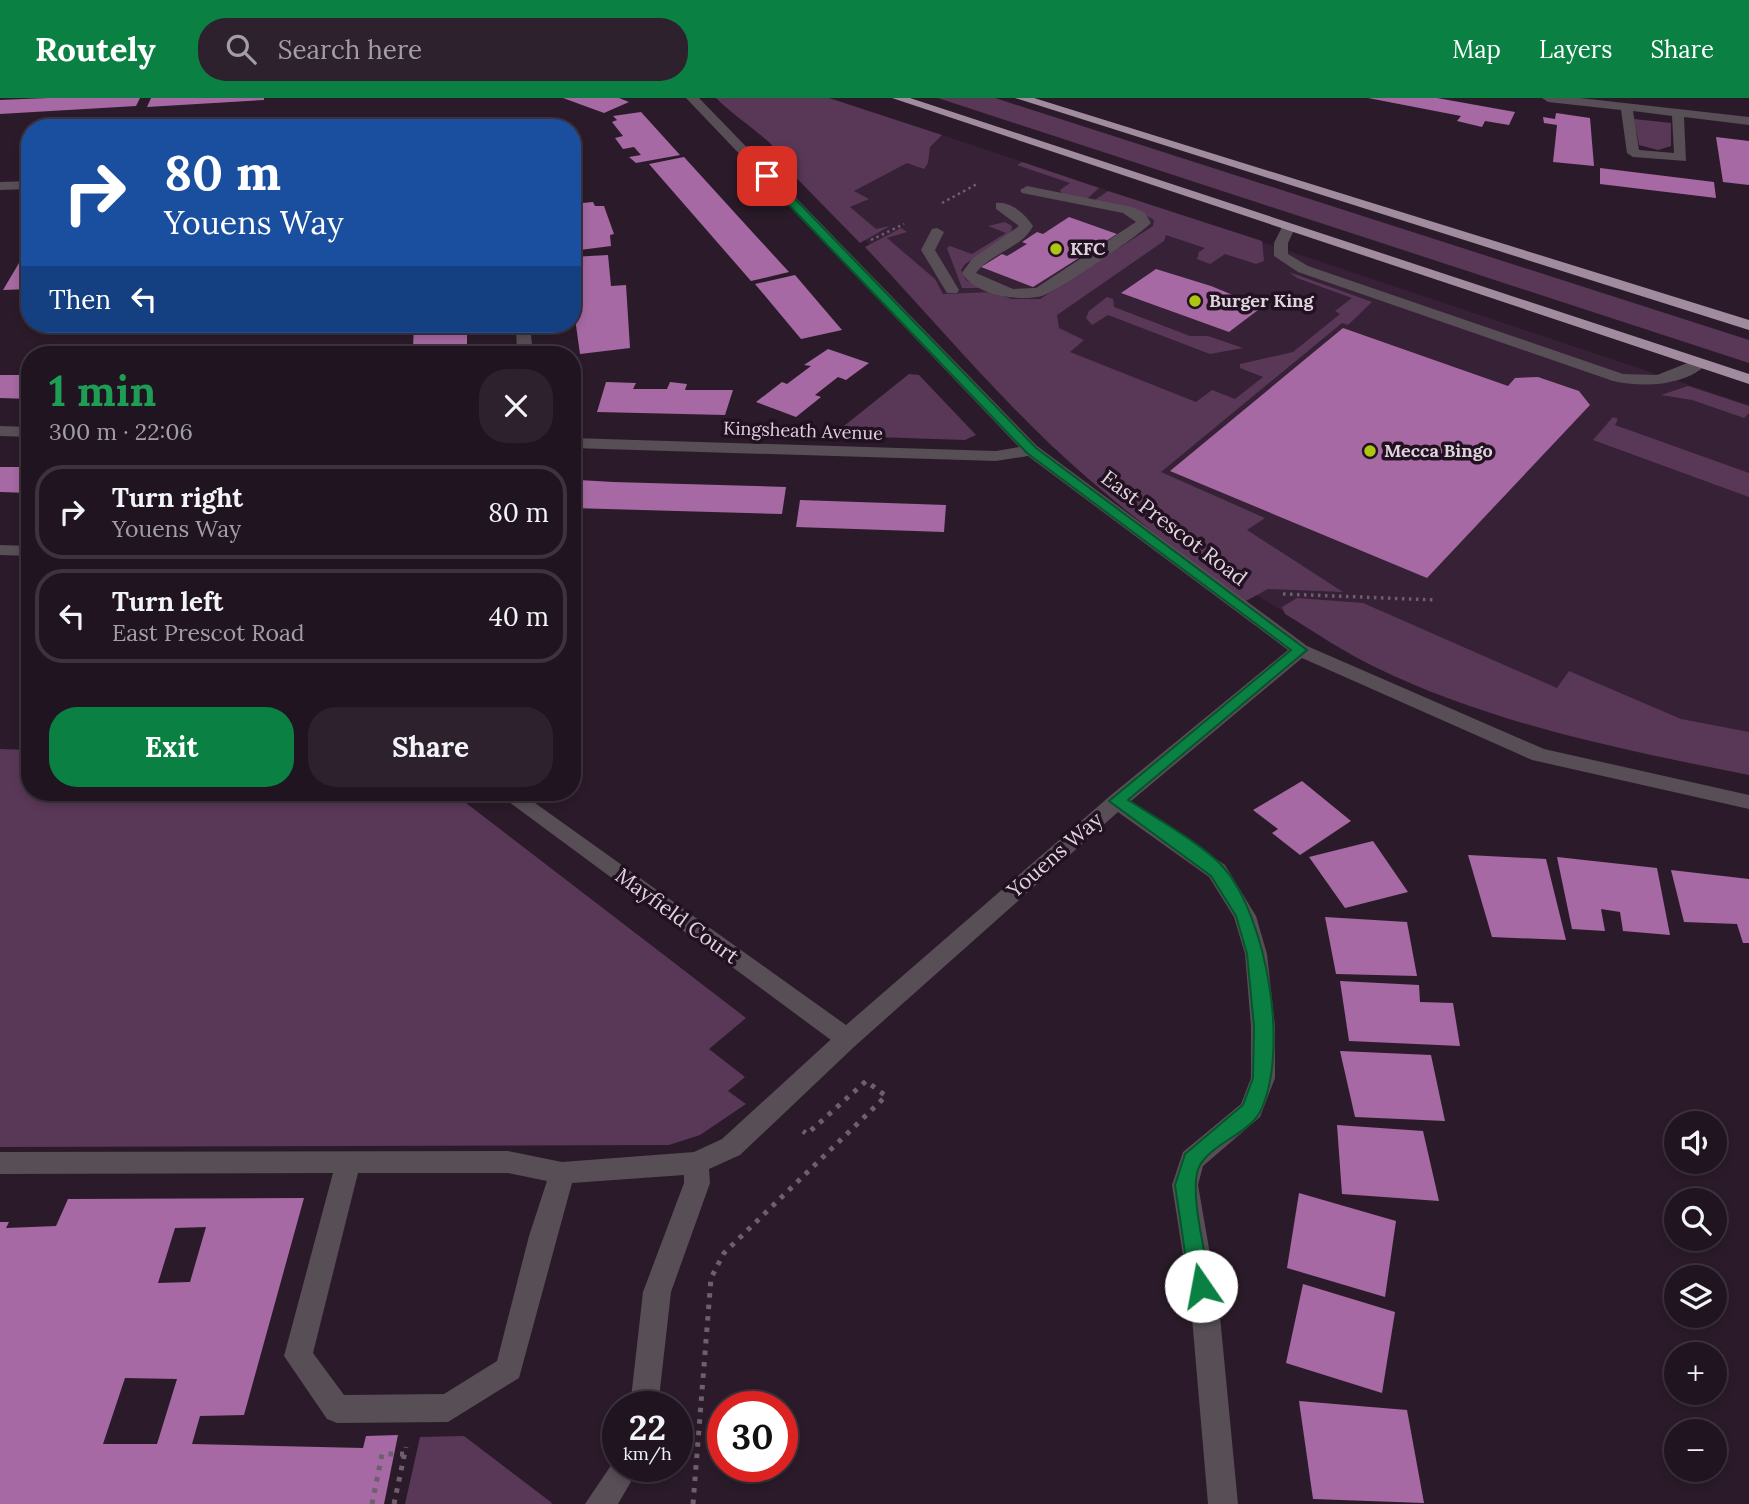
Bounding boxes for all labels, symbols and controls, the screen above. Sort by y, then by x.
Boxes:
search box [198,18,688,81]
text: Routely [35,28,156,70]
icon: search [222,30,260,68]
text: Search here [278,33,422,66]
text: Map [1452,34,1501,65]
text: Layers [1539,34,1612,65]
text: Share [1650,34,1714,65]
text: 80 m [164,141,281,203]
pin [737,146,797,206]
icon: right [49,147,140,238]
icon: arrive [748,157,786,195]
text: Youens Way [164,202,344,243]
place label: KFC [1070,237,1106,260]
marker: KFC [1048,241,1064,257]
icon: left [125,280,163,318]
text: Then [49,283,111,316]
place label: Burger King [1209,289,1315,312]
marker: Burger King [1187,293,1203,309]
text: 1 min [49,364,156,418]
button: close [479,369,553,443]
street label: Kingsheath Avenue [723,416,884,445]
text: 300 m · 22:06 [49,417,193,446]
place label: Mecca Bingo [1384,439,1493,462]
marker: Mecca Bingo [1362,443,1378,459]
street label: East Prescot Road [1096,464,1253,591]
text: Turn right [112,481,243,514]
icon: right [53,493,91,531]
text: 80 m [488,496,549,529]
text: Youens Way [112,514,241,543]
text: Turn left [112,585,223,618]
icon: left [53,597,91,635]
text: 40 m [489,600,549,633]
text: East Prescot Road [112,618,305,647]
button: Exit [49,707,294,787]
button: Share [308,707,553,787]
street label: Youens Way [1001,806,1108,904]
street label: Mayfield Court [610,862,745,970]
map controls [1664,1111,1727,1482]
button: sound [1664,1111,1727,1174]
button: search [1664,1188,1727,1251]
position arrow [1164,1249,1238,1323]
button: layers [1664,1265,1727,1328]
button: + [1664,1342,1727,1405]
speed limit sign: 30 [707,1391,798,1482]
text: 22 [629,1405,666,1450]
button: − [1664,1419,1727,1482]
text: km/h [623,1442,672,1465]

